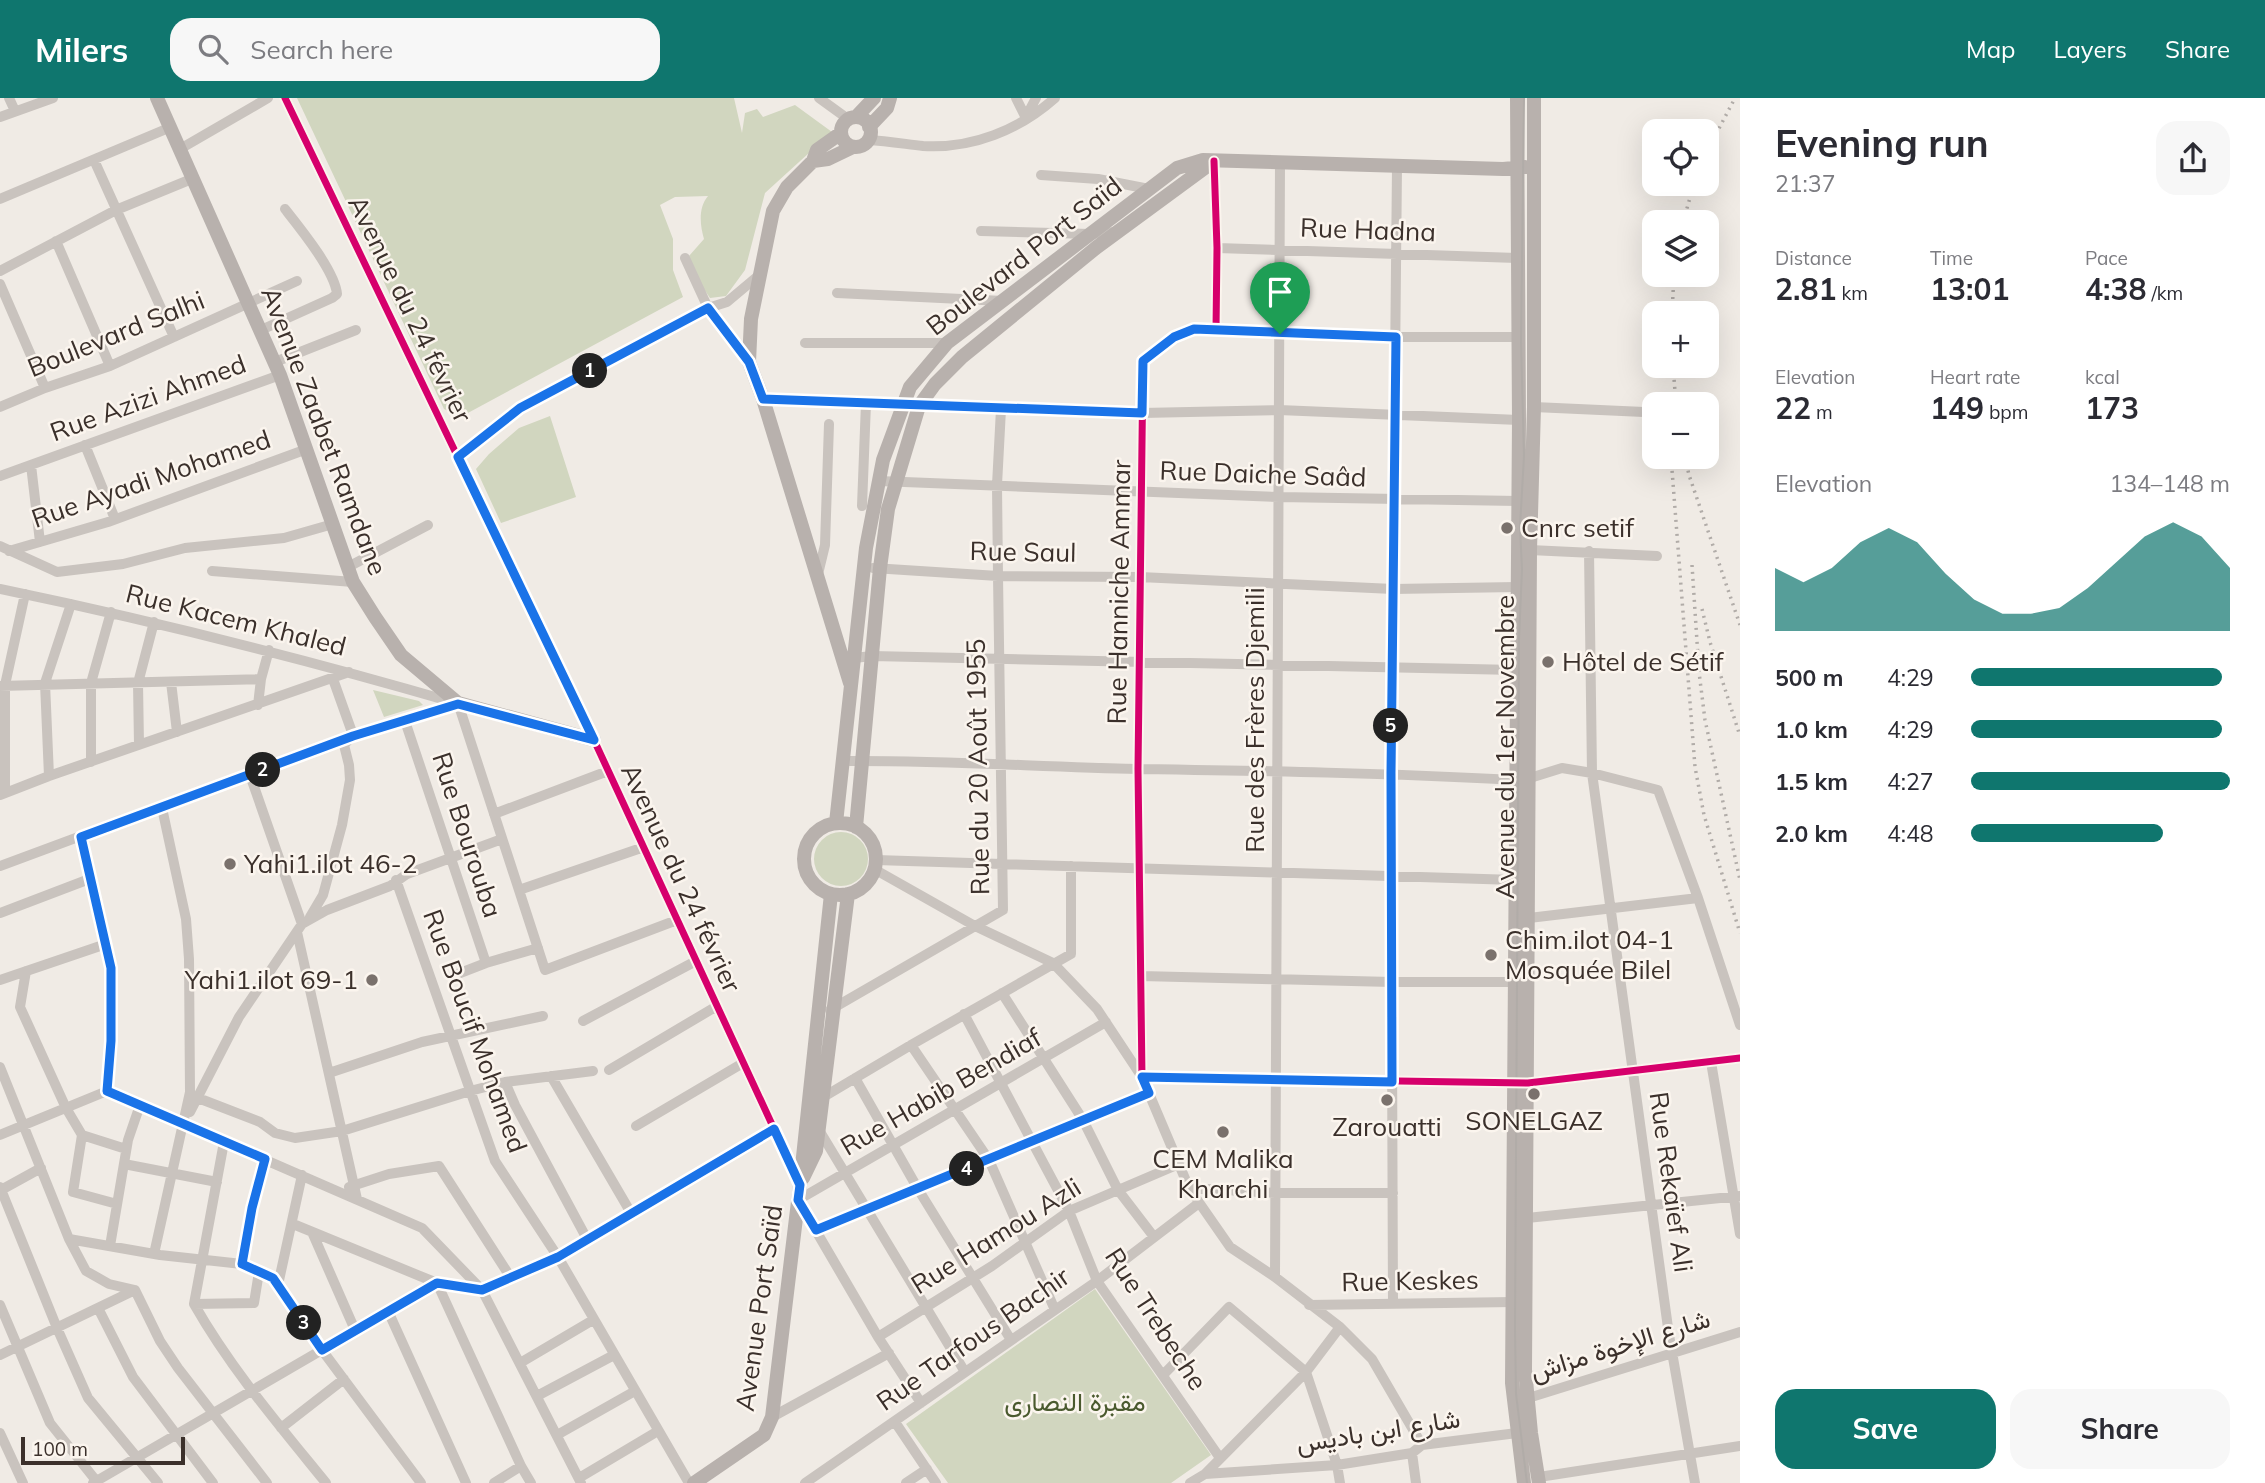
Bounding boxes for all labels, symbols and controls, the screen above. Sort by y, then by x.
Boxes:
search box [170,18,660,81]
text: Milers [35,29,128,70]
icon: search [194,30,232,68]
text: Search here [250,33,393,66]
text: Map [1966,34,2015,64]
text: Layers [2053,34,2127,64]
text: Share [2165,34,2230,64]
map controls [1642,119,1719,469]
button: locate [1642,119,1719,196]
text: Evening run [1775,119,1989,167]
button: share [2156,121,2230,195]
street label: Boulevard Port Saïd [919,169,1128,342]
text: 21:37 [1775,169,1835,198]
street label: Avenue du 24 février [341,190,480,428]
button: layers [1642,210,1719,287]
street label: Rue Hadna [1300,211,1436,248]
text: Distance [1775,246,1852,270]
text: Time [1930,246,1973,270]
text: Pace [2085,246,2128,270]
pin [1250,262,1310,334]
text: 2.81 [1775,270,1836,308]
text: 13:01 [1930,270,2009,308]
text: 4:38 [2085,270,2146,308]
icon: arrive [1261,273,1299,311]
text: km [1836,281,1868,305]
text: /km [2146,281,2183,305]
street label: Avenue Zaabet Ramdane [254,282,395,580]
street label: Boulevard Salhi [23,283,209,384]
button: + [1642,301,1719,378]
street label: Rue Azizi Ahmed [45,347,250,448]
pin: 1 [572,354,608,388]
text: 1 [584,358,595,382]
text: Elevation [1775,365,1855,389]
text: Heart rate [1930,365,2020,389]
text: kcal [2085,365,2120,389]
text: 22 [1775,389,1811,427]
text: 149 [1930,389,1984,427]
text: 173 [2085,389,2139,427]
button: − [1642,392,1719,469]
text: m [1811,400,1833,424]
text: bpm [1984,400,2028,424]
street label: Rue Ayadi Mohamed [27,422,275,535]
street label: Rue Daiche Saâd [1159,453,1367,494]
street label: Rue Hanniche Ammar [1100,459,1137,725]
text: Elevation [1775,469,1872,498]
text: 134–148 m [2109,469,2230,498]
place label: Cnrc setif [1521,511,1635,544]
marker: Cnrc setif [1499,520,1515,536]
street label: Rue Saul [969,534,1077,569]
street label: Rue Kacem Khaled [123,576,350,663]
street label: Rue des Frères Djemili [1238,587,1271,853]
street label: Avenue du 1er Novembre [1488,595,1521,899]
street label: Rue du 20 Août 1955 [959,639,996,895]
place label: Hôtel de Sétif [1562,645,1725,678]
marker: Hôtel de Sétif [1540,654,1556,670]
text: 500 m [1775,663,1843,692]
text: 4:29 [1887,663,1934,692]
pin: 5 [1374,708,1408,744]
text: 5 [1385,713,1396,737]
text: 1.0 km [1775,715,1848,744]
text: 4:29 [1887,715,1934,744]
street label: Rue Bourouba [425,748,510,922]
pin: 2 [246,752,280,788]
text: 2 [257,757,268,781]
street label: Avenue du 24 février [614,758,749,998]
text: 1.5 km [1775,767,1848,796]
text: 4:27 [1887,767,1934,796]
text: 2.0 km [1775,819,1848,848]
text: 4:48 [1887,819,1934,848]
place label: Yahi1.ilot 46-2 [243,847,417,880]
marker: Yahi1.ilot 46-2 [222,856,238,872]
street label: Rue Boucif Mohamed [416,905,535,1157]
place label: Chim.ilot 04-1 Mosquée Bilel [1505,923,1674,986]
marker: Chim.ilot 04-1 Mosquée Bilel [1483,947,1499,963]
place label: Yahi1.ilot 69-1 [184,963,358,996]
marker: Yahi1.ilot 69-1 [364,972,380,988]
street label: Rue Habib Bendiaf [834,1020,1048,1163]
marker: SONELGAZ [1526,1086,1542,1102]
street label: Rue Rekaïef Ali [1642,1090,1701,1274]
marker: Zarouatti [1379,1092,1395,1108]
place label: SONELGAZ [1465,1104,1603,1137]
place label: Zarouatti [1332,1110,1442,1143]
marker: CEM Malika Kharchi [1215,1124,1231,1140]
place label: CEM Malika Kharchi [1152,1142,1294,1205]
pin: 4 [950,1152,984,1186]
text: 4 [961,1156,972,1180]
street label: Rue Hamou Azli [905,1170,1087,1301]
street label: Avenue Port Saïd [728,1203,789,1413]
street label: Rue Trebeche [1098,1241,1215,1396]
street label: Rue Tarfous Bachir [870,1259,1076,1418]
street label: Rue Keskes [1341,1263,1479,1298]
street label: شارع الإخوة مزاش [1526,1301,1715,1389]
pin: 3 [286,1306,322,1340]
text: 3 [298,1310,309,1334]
park label: مقبرة النصارى [1004,1385,1146,1418]
button: Save [1775,1389,1996,1469]
button: Share [2010,1389,2230,1469]
street label: شارع ابن باديس [1294,1401,1463,1462]
scale bar [21,1434,186,1466]
text: 100 m [32,1437,88,1461]

